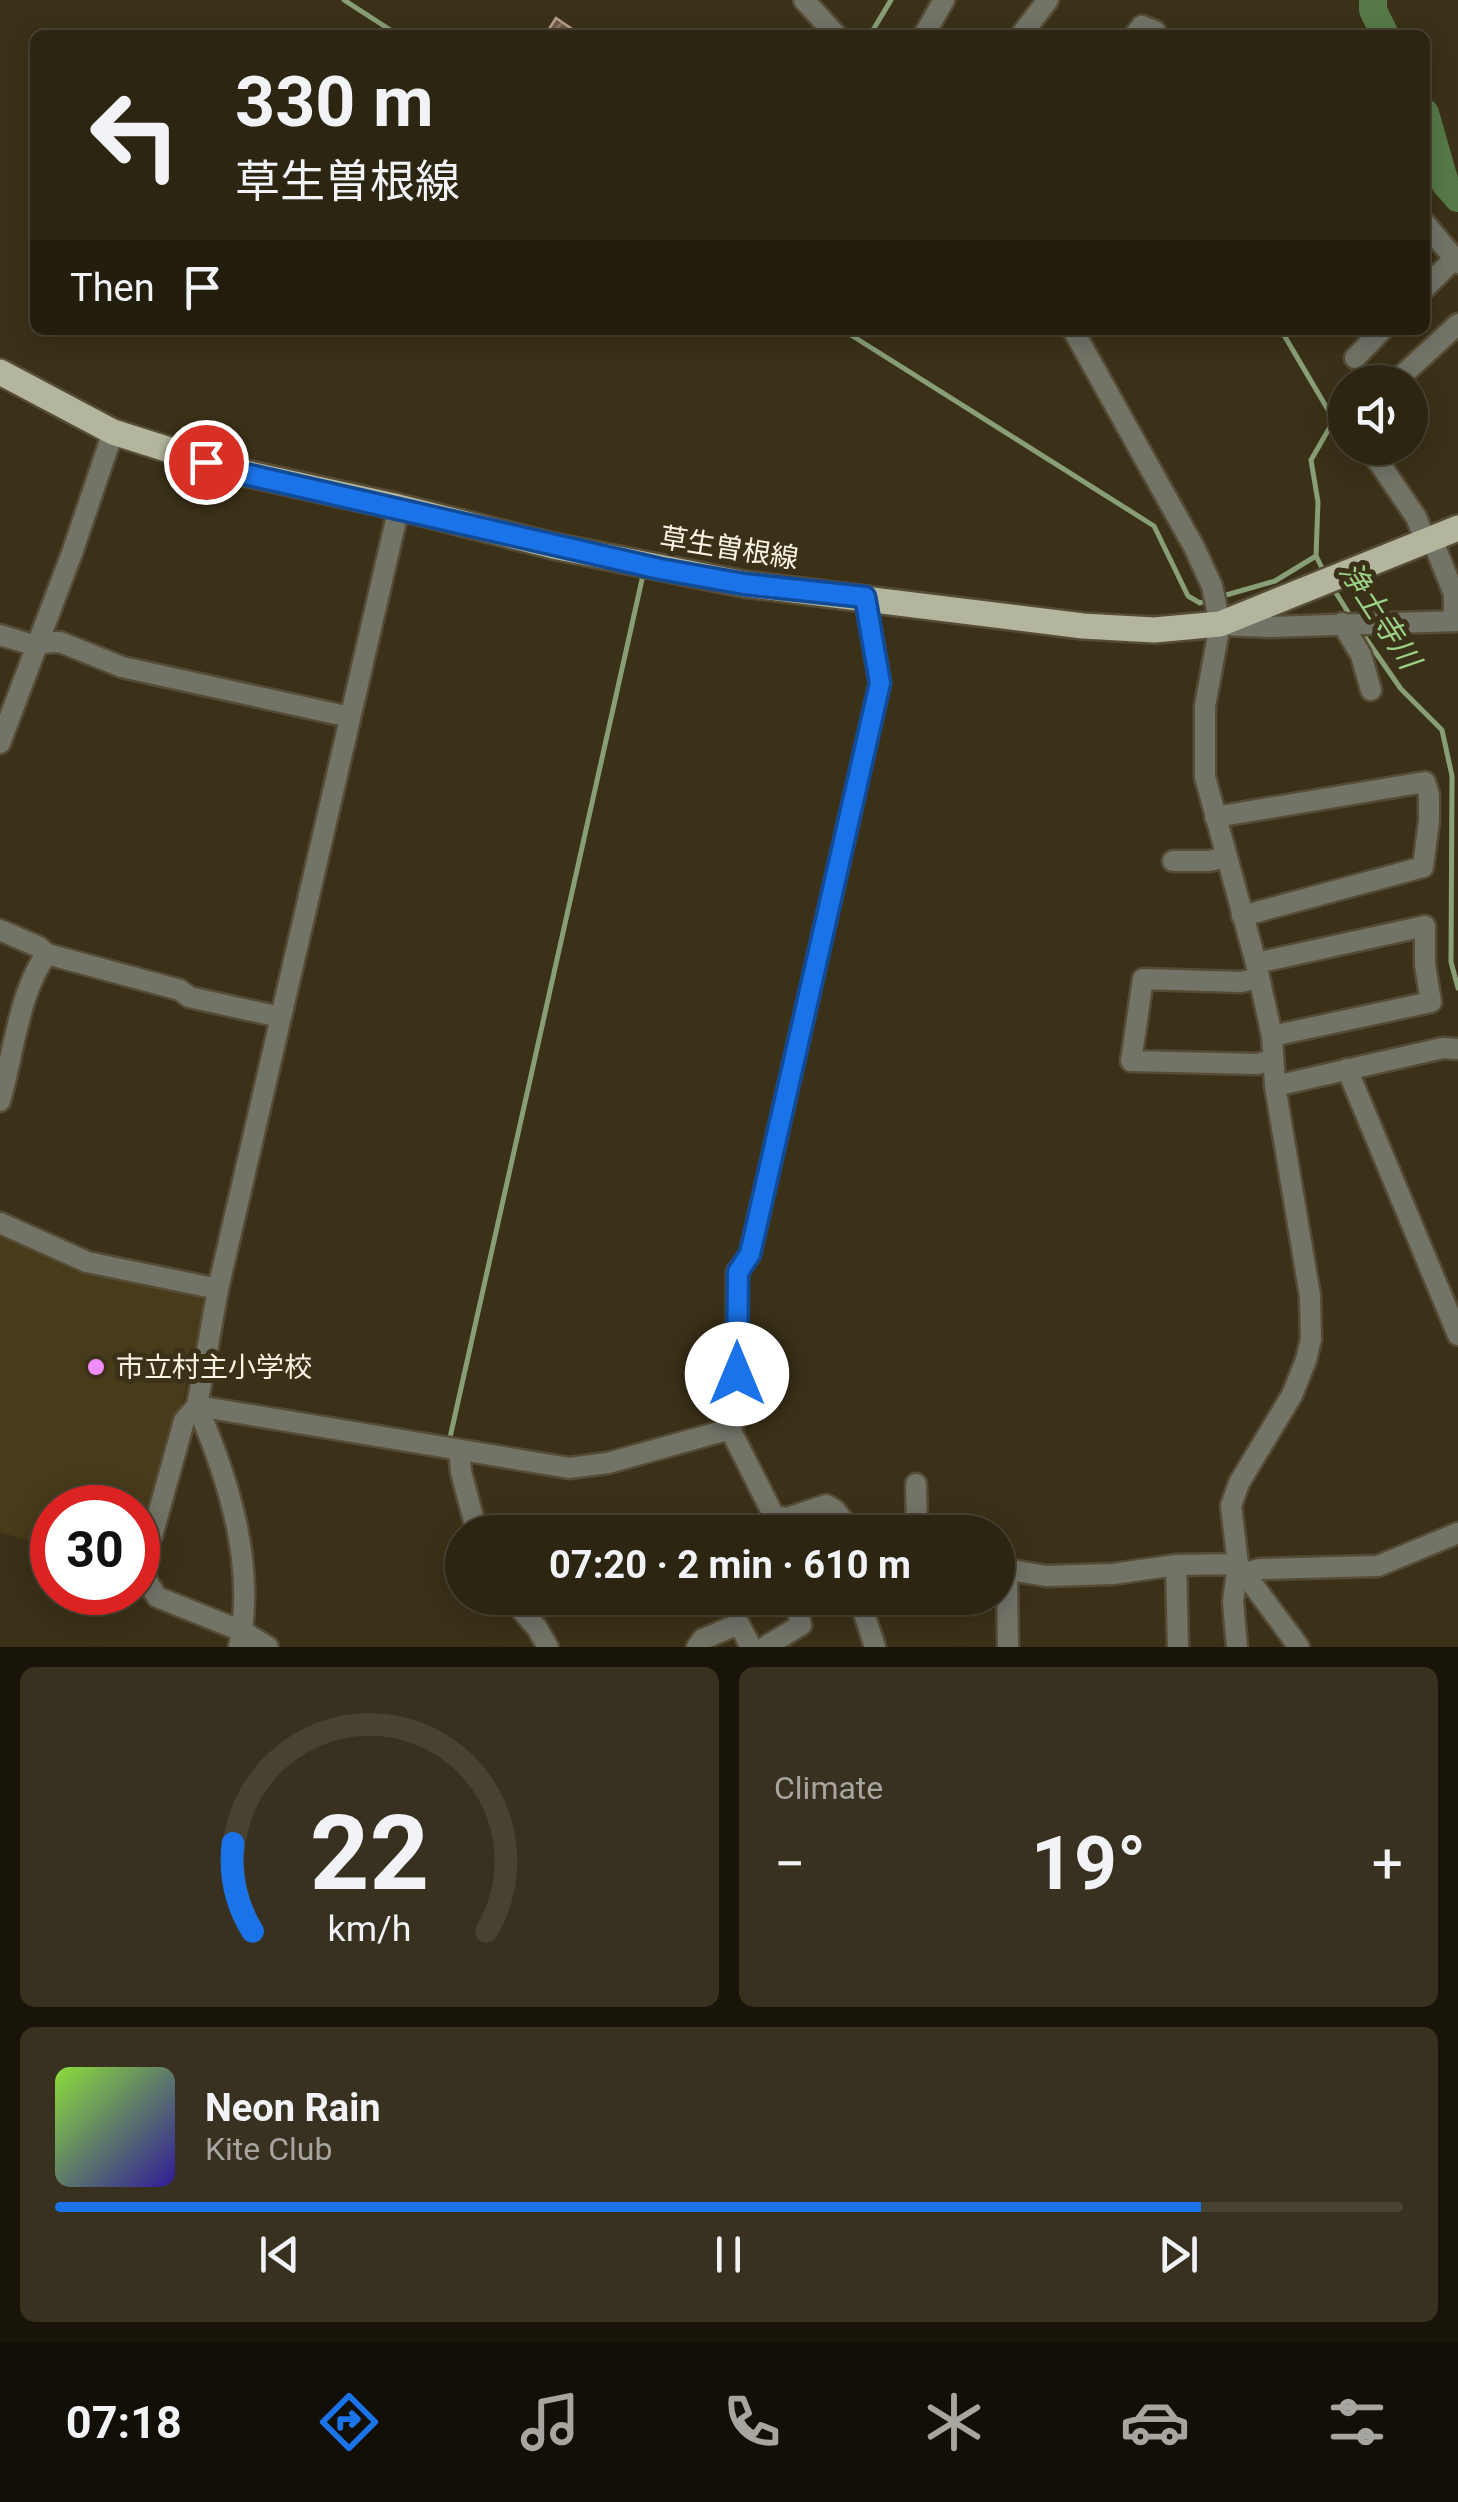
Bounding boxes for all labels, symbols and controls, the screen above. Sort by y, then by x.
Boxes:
text: 330 m [235,61,434,143]
icon: left [70,70,200,200]
text: 草生曽根線 [235,155,460,208]
icon: arrive [175,260,230,315]
text: Then [70,266,155,310]
map controls [1328,365,1428,465]
button: sound [1328,365,1428,465]
pin [164,420,249,505]
icon: arrive [179,435,234,490]
street label: 草生曽根線 [657,521,801,575]
water label: 浄土寺川 [1333,555,1429,677]
position arrow [685,1322,789,1426]
place label: 市立村主小学校 [116,1351,312,1384]
marker: 市立村主小学校 [85,1356,107,1378]
speed limit sign: 30 [30,1485,160,1615]
text: 07:20 · 2 min · 610 m [549,1543,911,1587]
text: Climate [774,1769,883,1807]
text: 22 [310,1793,429,1914]
text: 19° [1031,1819,1146,1907]
text: − [774,1832,805,1896]
text: + [1372,1832,1403,1896]
text: km/h [328,1908,411,1950]
text: Neon Rain [205,2086,381,2130]
text: Kite Club [205,2130,332,2168]
icon: previous [252,2227,307,2282]
icon: pause [701,2227,756,2282]
icon: next [1151,2227,1206,2282]
icon: directions [314,2387,384,2457]
icon: music [515,2387,585,2457]
icon: phone [717,2387,787,2457]
icon: climate [919,2387,989,2457]
icon: car [1120,2387,1190,2457]
icon: filters [1322,2387,1392,2457]
text: 07:18 [66,2396,182,2449]

